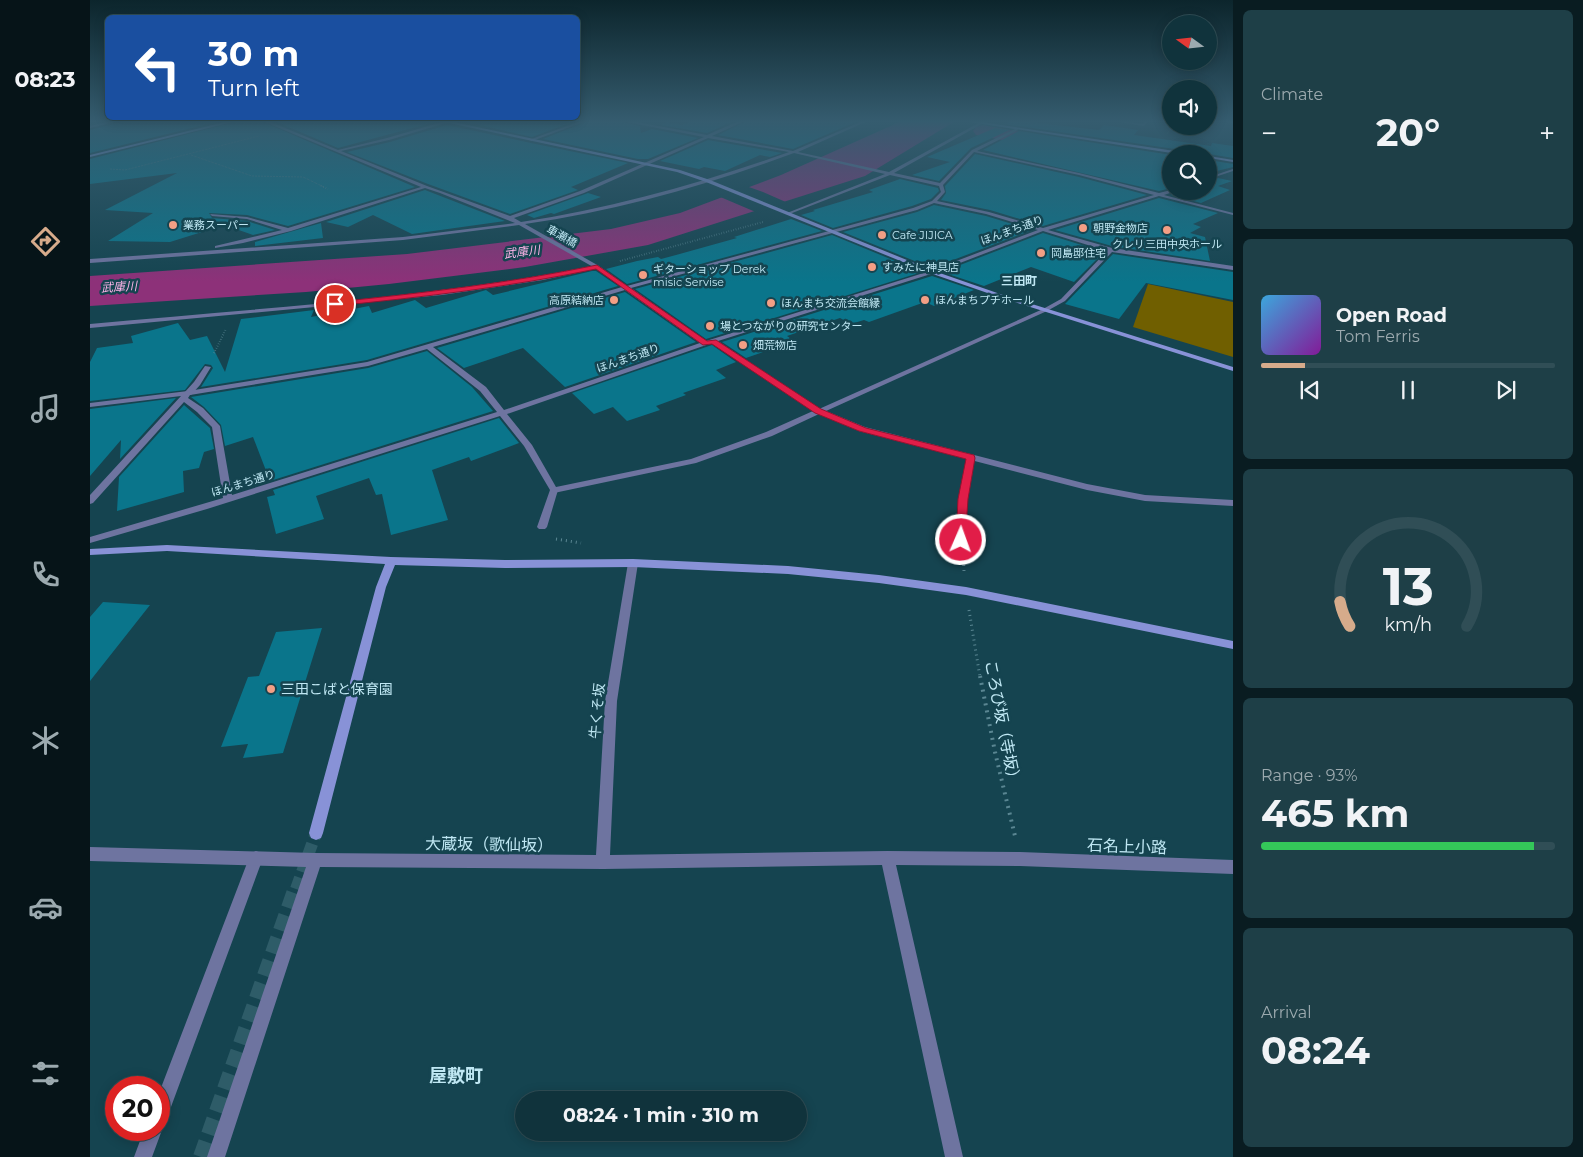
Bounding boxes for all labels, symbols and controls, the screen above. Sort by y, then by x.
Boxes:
north arrow [1162,15,1218,70]
map controls [1162,15,1217,200]
text: 30 m [208,32,299,75]
icon: left [125,35,190,100]
text: 08:23 [14,66,76,93]
text: Turn left [208,75,300,102]
button: sound [1162,80,1217,135]
text: Climate [1261,85,1323,104]
text: 20° [1376,109,1440,156]
text: − [1261,116,1277,150]
text: + [1539,116,1555,150]
button: search [1162,145,1217,200]
street label: ほんまち通り [979,212,1045,248]
place label: 業務スーパー [183,218,249,232]
marker: 業務スーパー [167,219,179,231]
place label: 朝野金物店 [1093,221,1148,235]
street label: 車瀬橋 [544,222,580,250]
marker: 朝野金物店 [1077,222,1089,234]
icon: directions [28,224,63,259]
marker: クレリ三田中央ホール [1161,224,1173,236]
place label: Cafe JIJICA [892,228,953,242]
marker: Cafe JIJICA [876,229,888,241]
place label: クレリ三田中央ホール [1112,237,1222,251]
water label: 武庫川 [503,242,543,261]
place label: 岡島邸住宅 [1051,246,1106,260]
marker: 岡島邸住宅 [1035,247,1047,259]
place label: すみたに神具店 [882,260,959,274]
marker: すみたに神具店 [866,261,878,273]
place label: ギターショップ Derek misic Servise [653,262,766,289]
marker: ギターショップ Derek misic Servise [637,269,649,281]
district label: 三田町 [1001,273,1037,288]
water label: 武庫川 [101,278,139,295]
pin [314,283,356,325]
icon: arrive [321,290,349,318]
place label: 高原結納店 [549,293,604,307]
place label: ほんまちプチホール [935,293,1034,307]
marker: 高原結納店 [608,294,620,306]
marker: ほんまちプチホール [919,294,931,306]
place label: ほんまち交流会館縁 [781,296,880,310]
marker: ほんまち交流会館縁 [765,297,777,309]
text: Open Road [1336,304,1447,327]
place label: 場とつながりの研究センター [720,319,863,333]
marker: 場とつながりの研究センター [704,320,716,332]
text: Tom Ferris [1336,327,1420,346]
place label: 畑荒物店 [753,338,797,352]
marker: 畑荒物店 [737,339,749,351]
street label: ほんまち通り [595,341,661,375]
icon: previous [1296,376,1324,404]
icon: pause [1394,376,1422,404]
icon: next [1492,376,1520,404]
icon: music [28,391,63,426]
street label: ほんまち通り [209,467,277,499]
position arrow [934,513,986,565]
text: 13 [1382,555,1434,618]
icon: phone [28,557,63,592]
text: km/h [1384,614,1432,635]
street label: ころび坂（寺坂） [981,658,1024,788]
place label: 三田こばと保育園 [281,680,393,698]
street label: 牛くそ坂 [586,682,608,740]
marker: 三田こばと保育園 [265,683,277,695]
icon: climate [28,723,63,758]
text: Range · 93% [1261,766,1358,785]
text: 465 km [1261,790,1409,837]
street label: 大蔵坂（歌仙坂） [425,834,553,855]
street label: 石名上小路 [1087,836,1167,857]
icon: car [28,890,63,925]
text: Arrival [1261,1003,1311,1022]
text: 08:24 [1261,1027,1370,1074]
icon: filters [28,1056,63,1091]
district label: 屋敷町 [429,1065,483,1087]
speed limit sign: 20 [105,1076,170,1141]
text: 08:24 · 1 min · 310 m [563,1104,759,1127]

